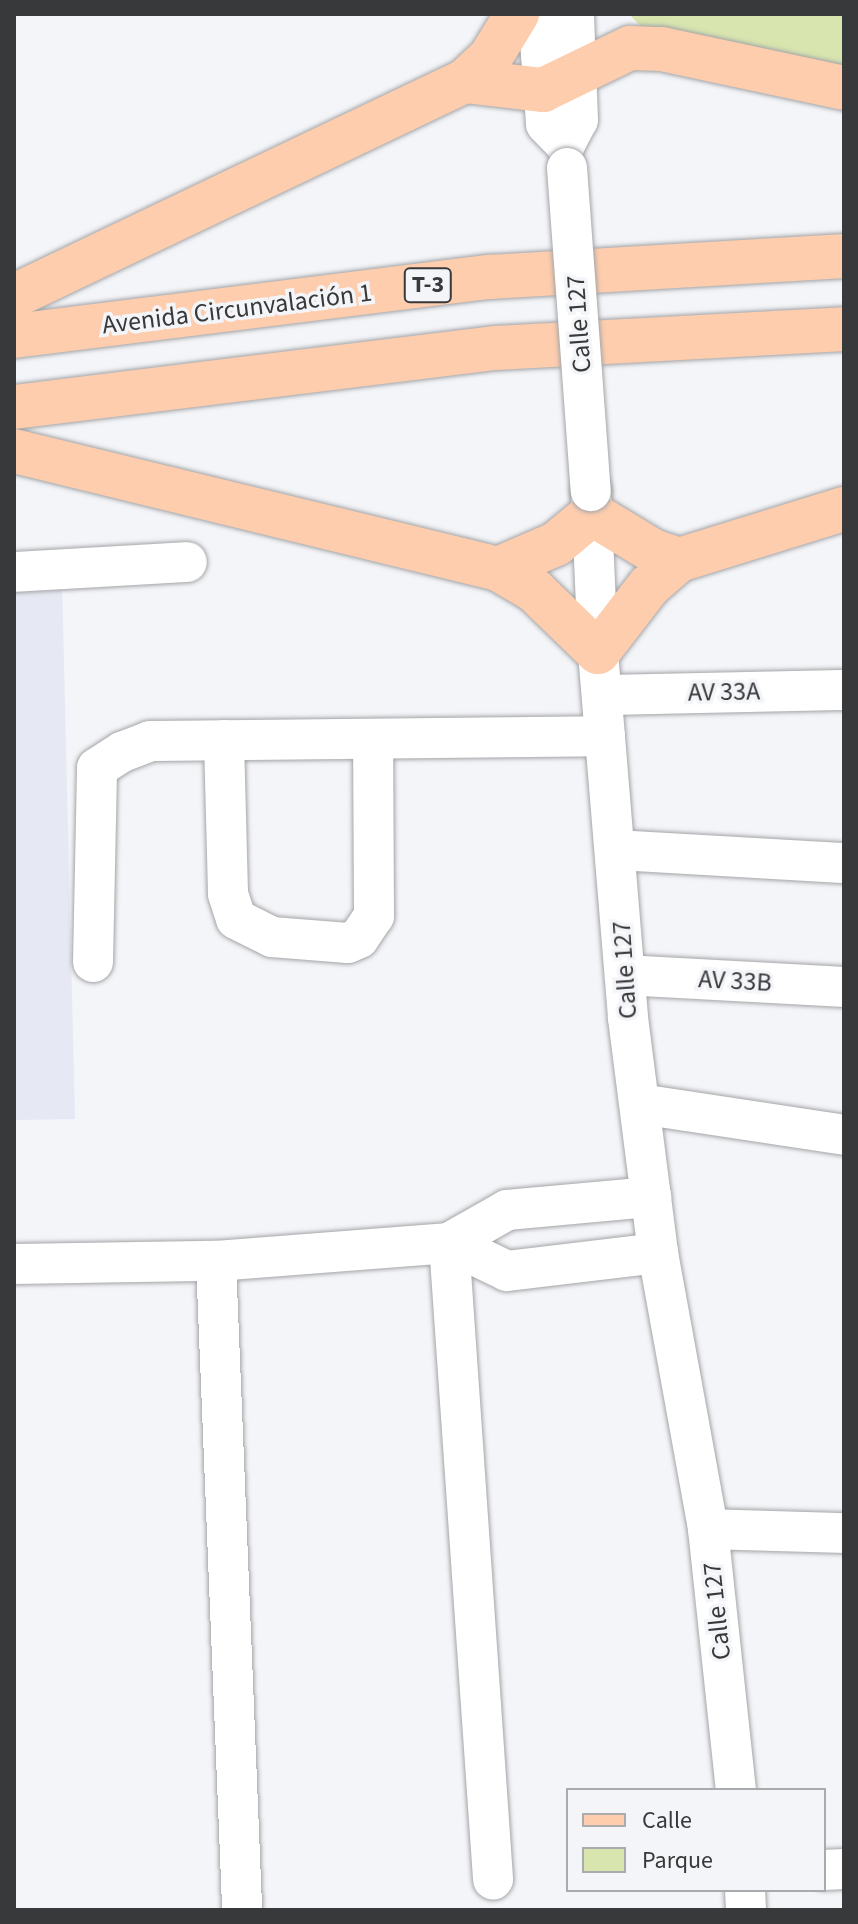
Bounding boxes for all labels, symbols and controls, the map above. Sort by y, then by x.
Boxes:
road number: T-3 [402,265,454,305]
street label: Calle 127 [560,274,598,374]
street label: Avenida Circunvalación 1 [100,277,374,341]
street label: AV 33A [688,676,760,708]
street label: Calle 127 [606,920,644,1020]
street label: AV 33B [697,963,773,999]
street label: Calle 127 [696,1561,738,1661]
legend [566,1788,826,1892]
text: Calle [642,1803,692,1838]
text: Parque [642,1843,713,1878]

